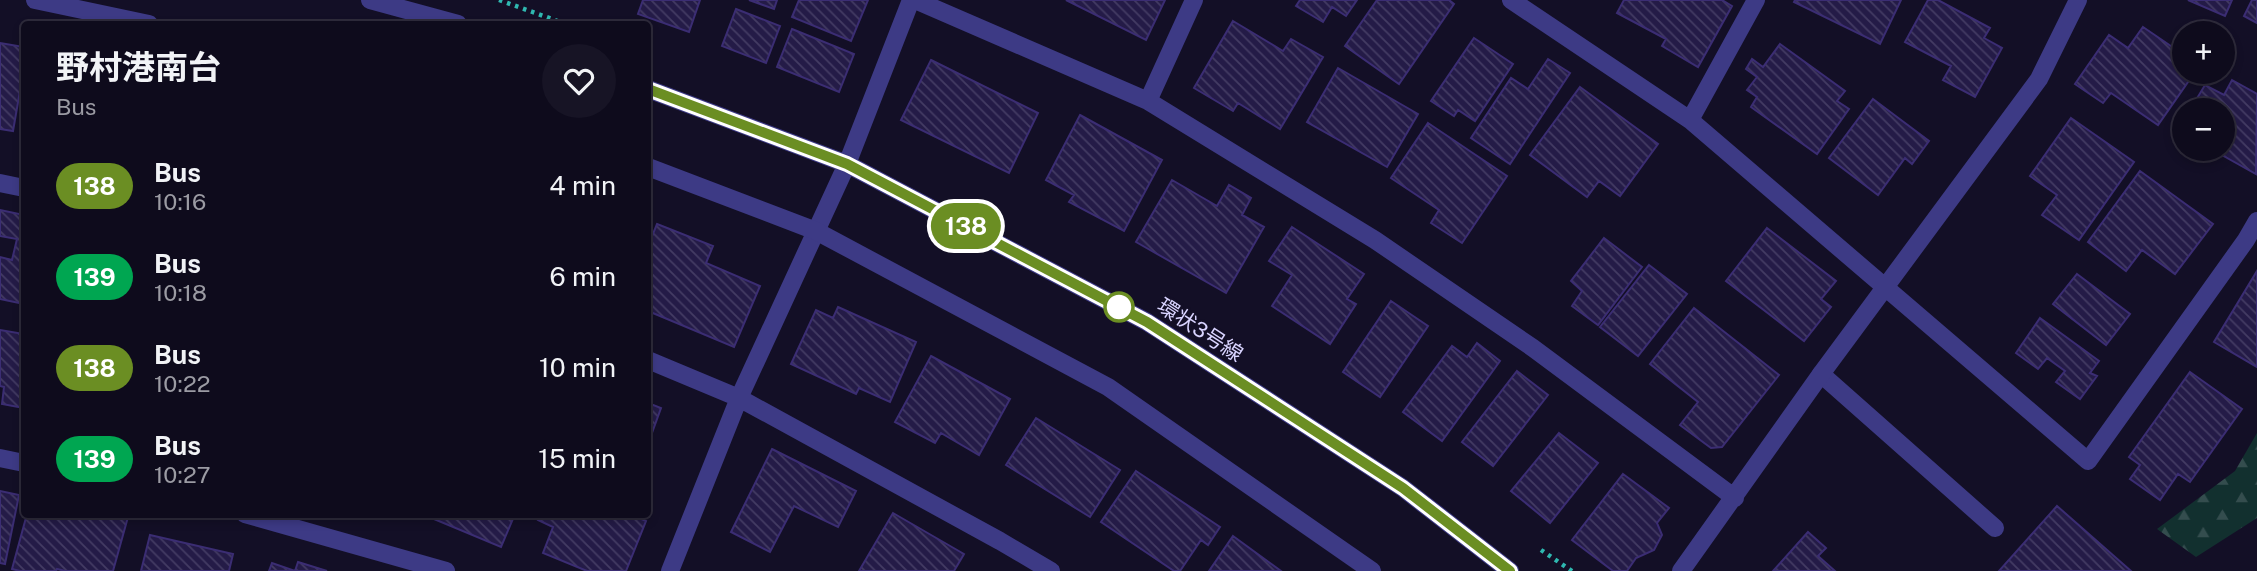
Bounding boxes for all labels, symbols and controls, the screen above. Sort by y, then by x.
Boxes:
map controls [2172,21,2235,161]
button: + [2172,21,2235,84]
button: heart [542,44,616,118]
text: 野村港南台 [56,48,221,86]
text: Bus [56,93,96,120]
button: − [2172,98,2235,161]
text: Bus [154,157,201,188]
text: 4 min [549,170,616,201]
text: 138 [73,172,116,200]
text: 10:16 [154,188,206,215]
line badge: 138 [926,203,1006,249]
text: 138 [945,212,987,240]
text: Bus [154,248,201,279]
text: 6 min [549,261,616,292]
text: 139 [74,263,115,291]
text: 10:18 [154,279,207,306]
unlabelled marker [1104,292,1134,322]
street label: 環状3号線 [1153,293,1248,367]
text: Bus [154,339,201,370]
text: 10 min [539,352,616,383]
text: 138 [73,354,116,382]
text: 10:22 [154,370,211,397]
text: Bus [154,430,201,461]
text: 15 min [538,443,616,474]
text: 139 [74,445,115,473]
text: 10:27 [154,461,211,488]

